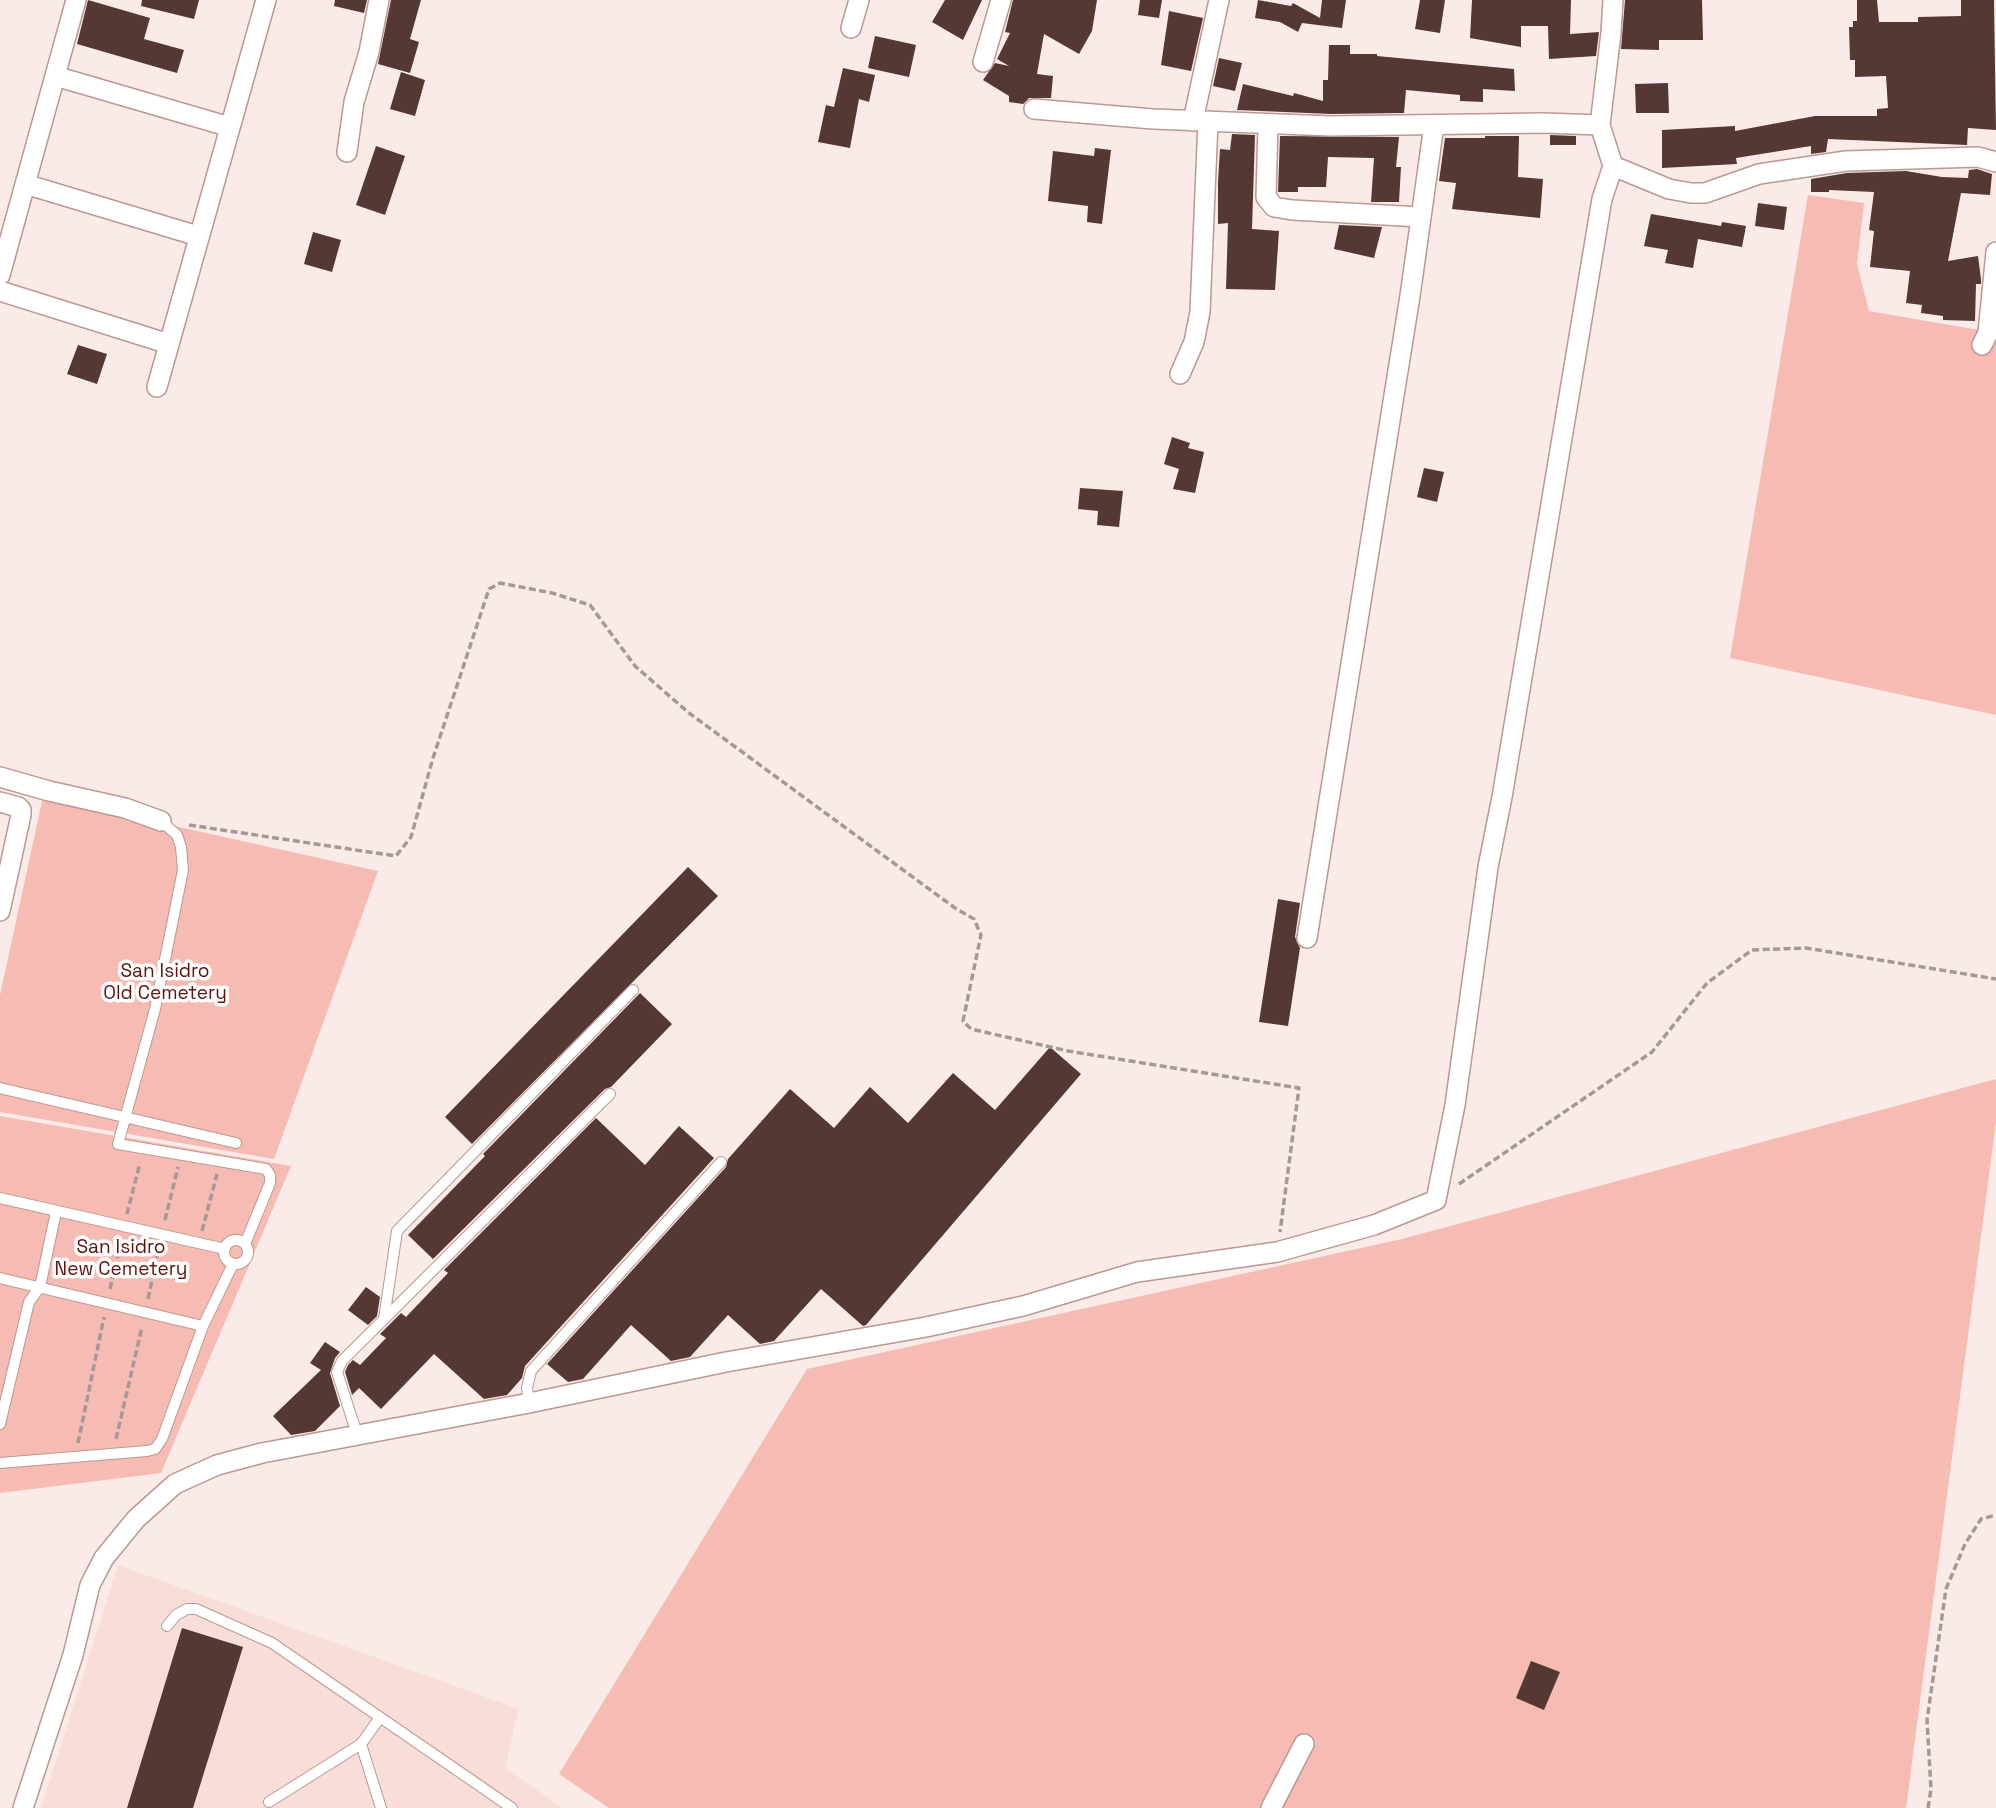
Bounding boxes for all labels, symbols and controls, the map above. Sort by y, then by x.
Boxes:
park label: San Isidro Old Cemetery [103,961,227,1005]
park label: San Isidro New Cemetery [55,1237,187,1281]

